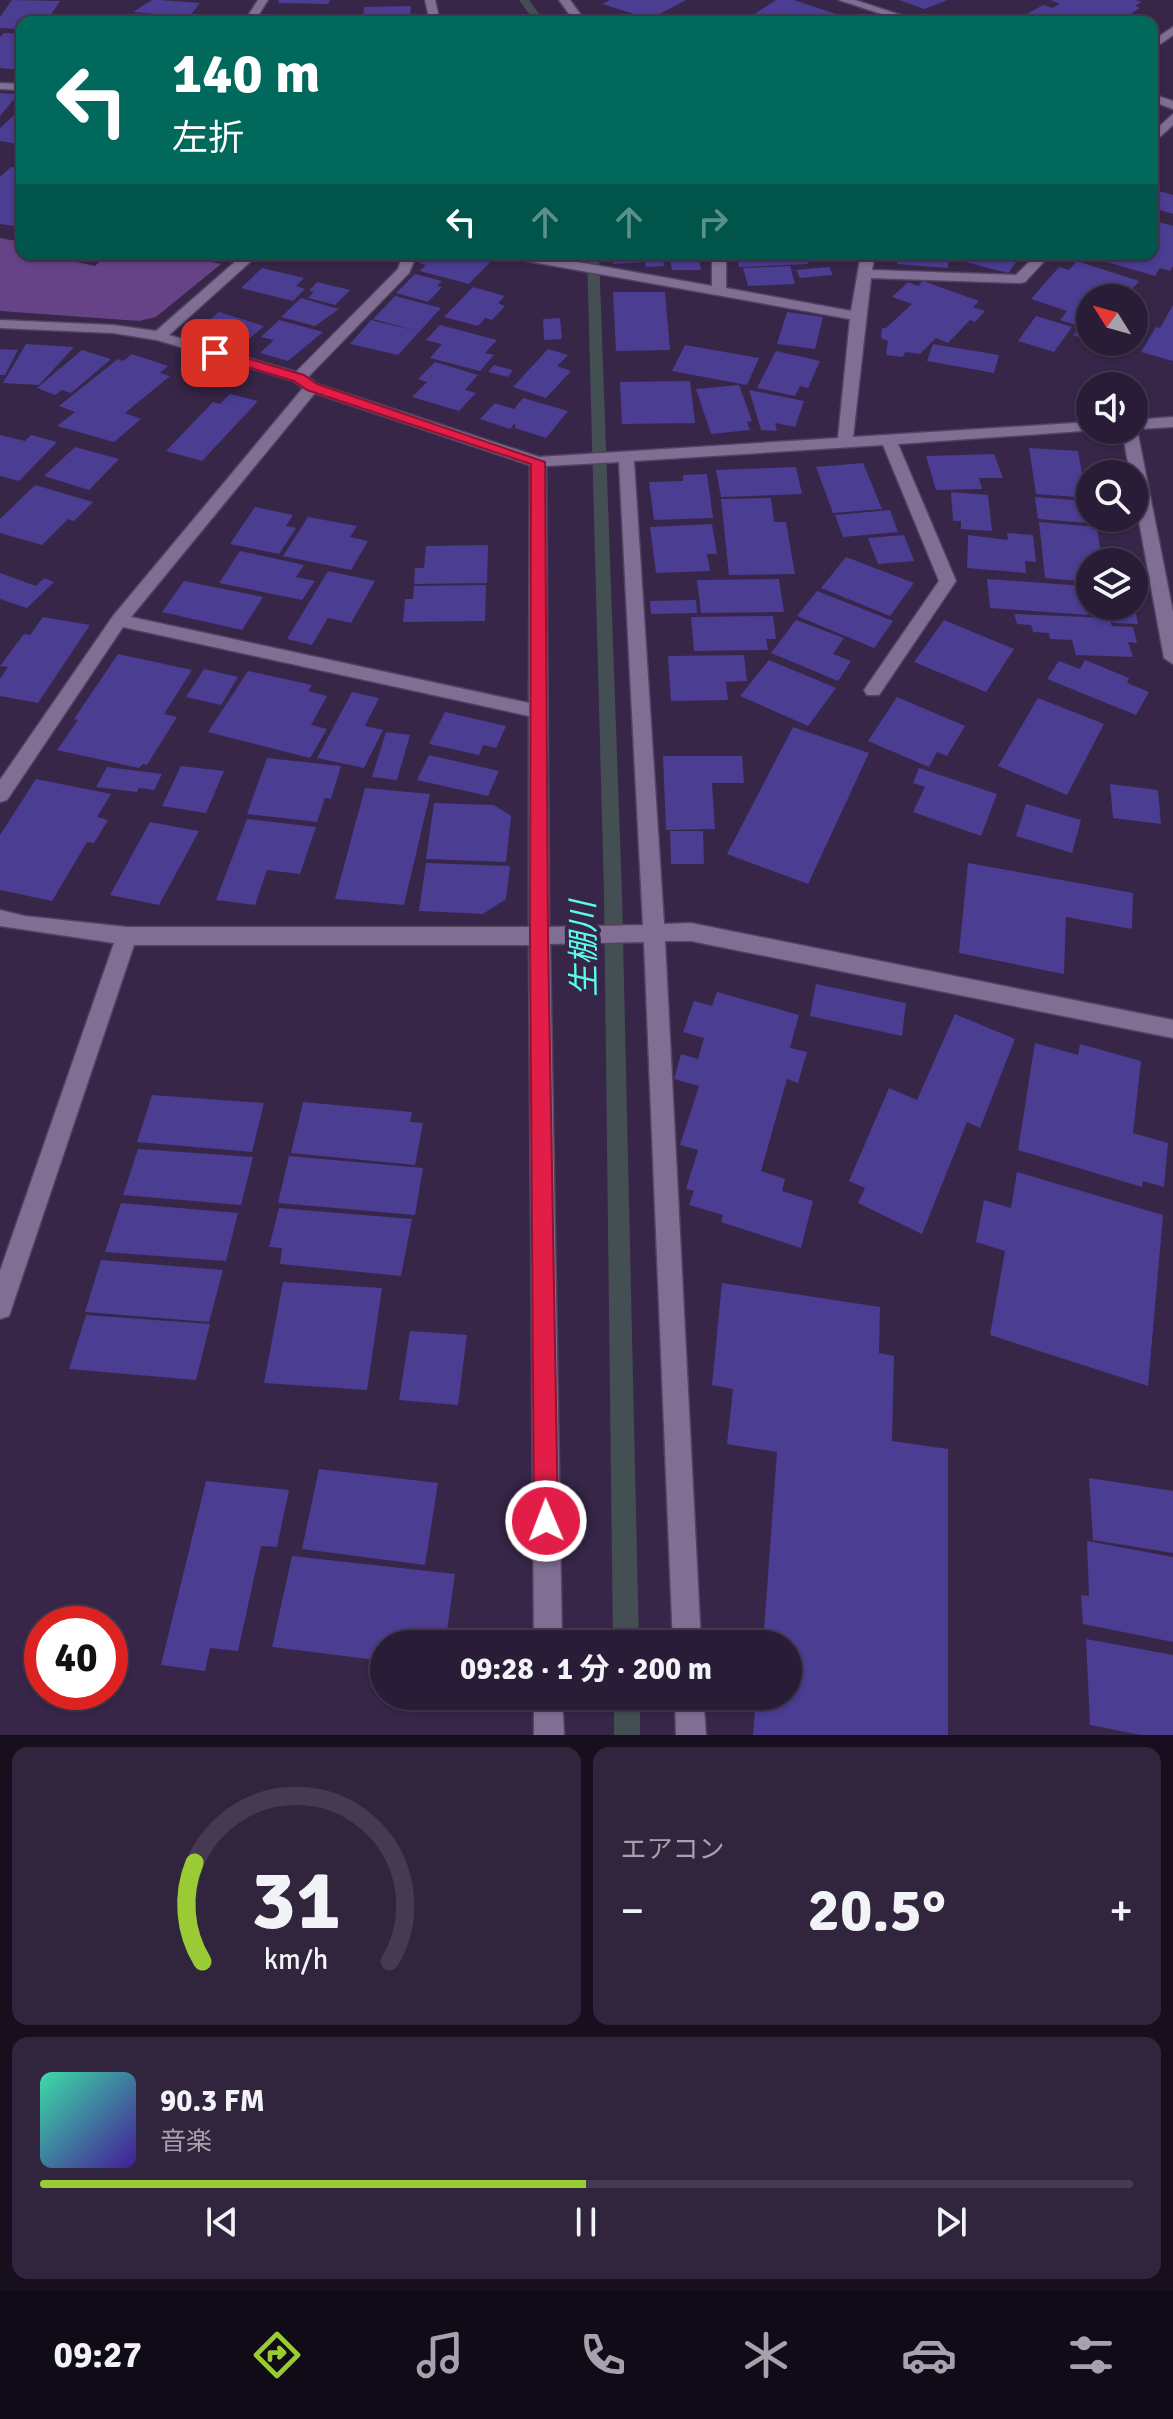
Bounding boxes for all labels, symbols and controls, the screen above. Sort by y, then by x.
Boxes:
text: 140 m [172,39,320,108]
icon: left [40,48,144,152]
text: 左折 [172,116,244,161]
icon: left [439,200,483,244]
icon: ahead [523,200,567,244]
icon: ahead [607,200,651,244]
icon: right [691,200,735,244]
north arrow [1076,284,1148,356]
map controls [1076,284,1148,620]
pin [181,319,249,387]
icon: arrive [193,331,237,375]
button: sound [1076,372,1148,444]
button: search [1076,460,1148,532]
button: layers [1076,548,1148,620]
water label: 生棚川 [564,898,604,997]
position arrow [504,1479,588,1563]
speed limit sign: 40 [24,1606,128,1710]
text: 09:28 · 1 分 · 200 m [460,1651,712,1688]
text: エアコン [621,1834,725,1866]
text: 31 [251,1850,341,1952]
text: 20.5° [808,1874,946,1948]
text: − [621,1884,644,1938]
text: + [1109,1884,1133,1938]
text: km/h [264,1942,329,1977]
text: 90.3 FM [160,2083,265,2120]
text: 音楽 [160,2126,212,2158]
icon: previous [200,2200,244,2244]
icon: pause [564,2200,608,2244]
icon: next [929,2200,973,2244]
icon: directions [249,2327,305,2383]
icon: music [412,2327,468,2383]
icon: phone [575,2327,631,2383]
icon: climate [738,2327,794,2383]
icon: car [901,2327,957,2383]
icon: filters [1063,2327,1119,2383]
text: 09:27 [53,2333,142,2378]

